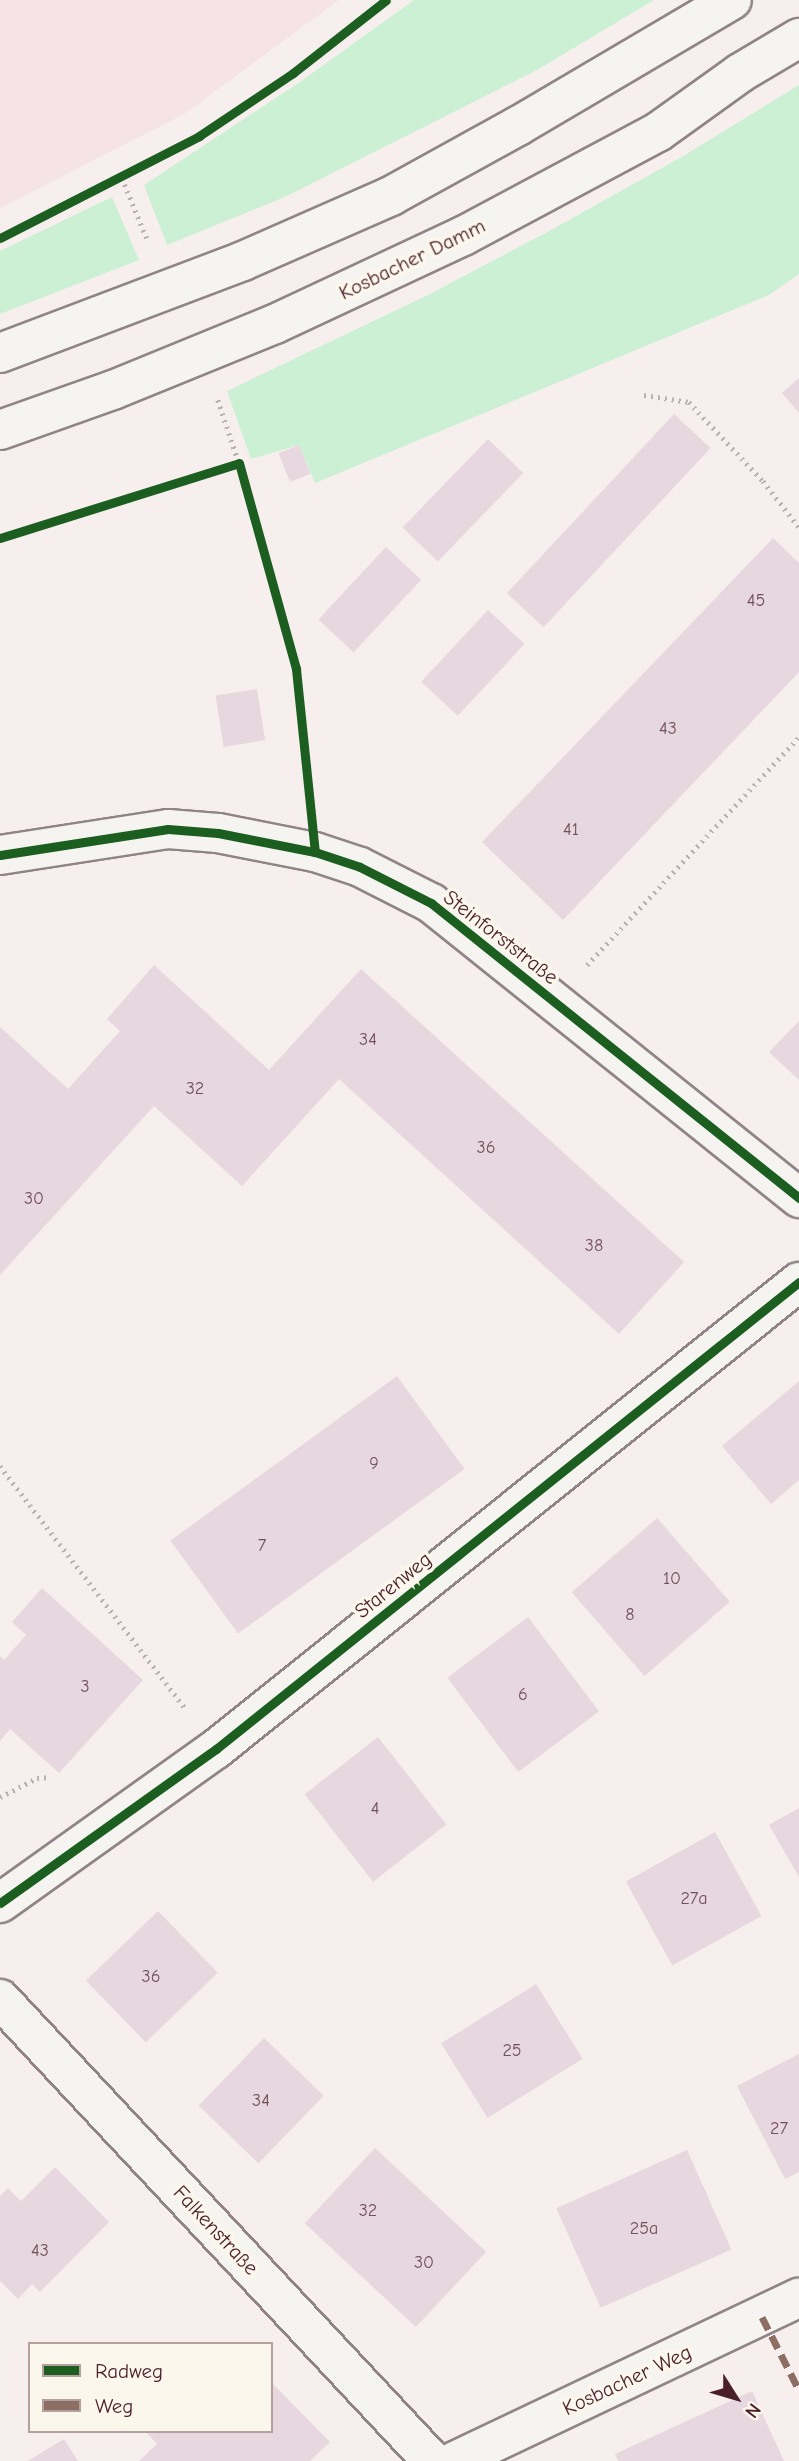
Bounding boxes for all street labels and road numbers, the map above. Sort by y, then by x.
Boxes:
street label: Kosbacher Damm [335,213,489,305]
street label: Steinforststraße [439,884,563,990]
street label: Starenweg [349,1546,437,1624]
street label: Falkenstraße [168,2180,264,2280]
street label: Kosbacher Weg [559,2339,695,2421]

